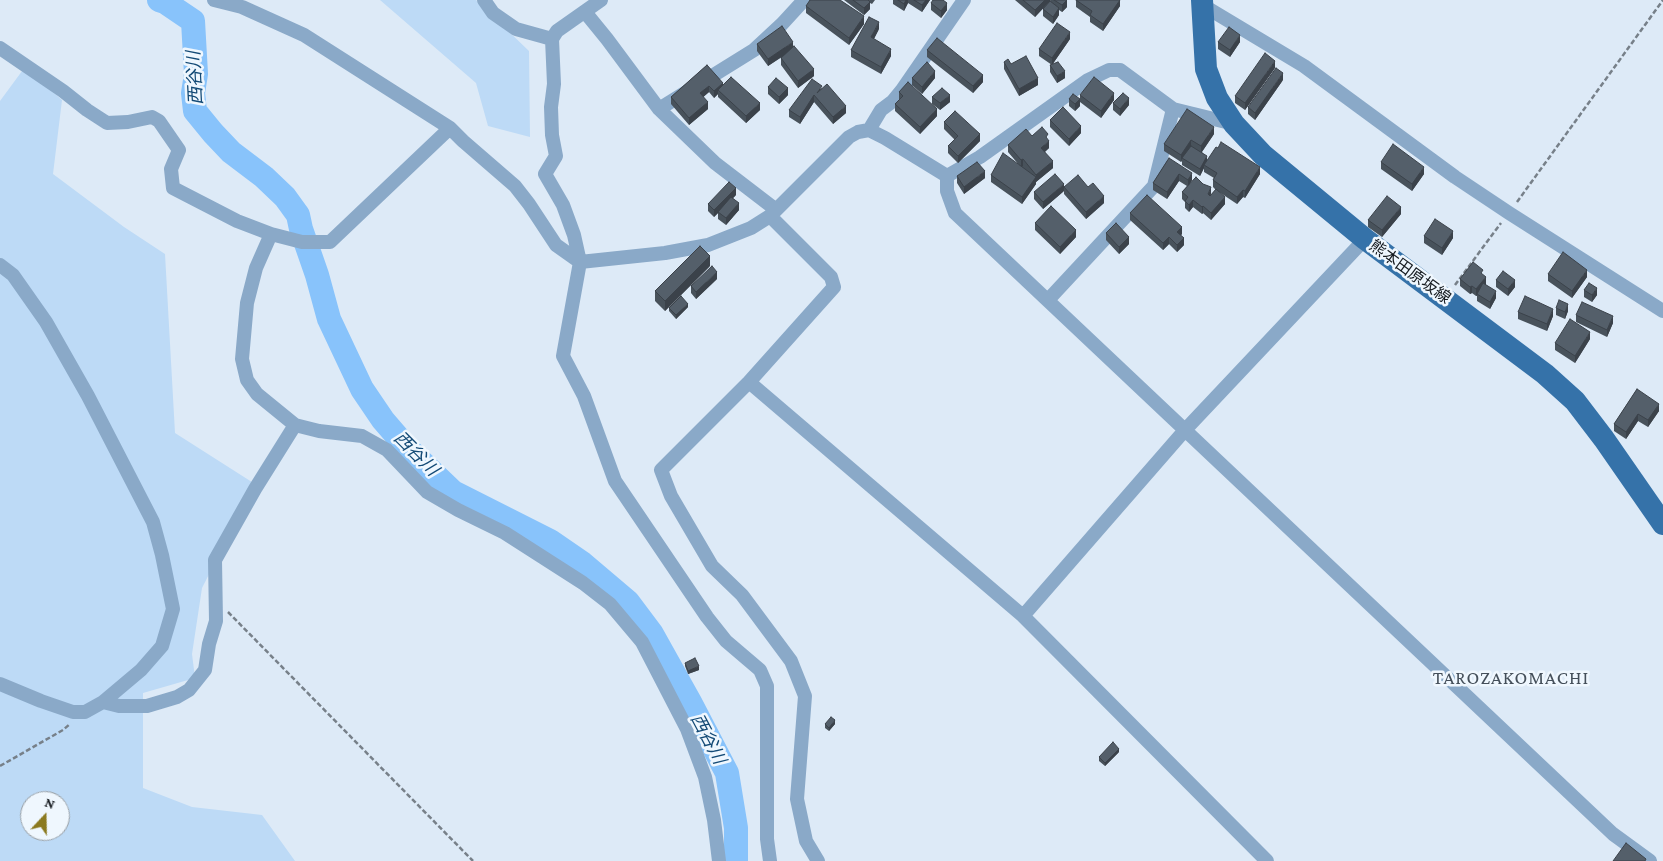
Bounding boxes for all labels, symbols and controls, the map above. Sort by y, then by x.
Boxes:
water label: 西谷川 [183,50,207,106]
street label: 熊本田原坂線 [1366,236,1454,308]
water label: 西谷川 [389,427,443,481]
district label: TAROZAKOMACHI [1431,667,1591,689]
water label: 西谷川 [686,710,730,768]
north arrow [20,791,70,841]
text: N [43,794,57,812]

